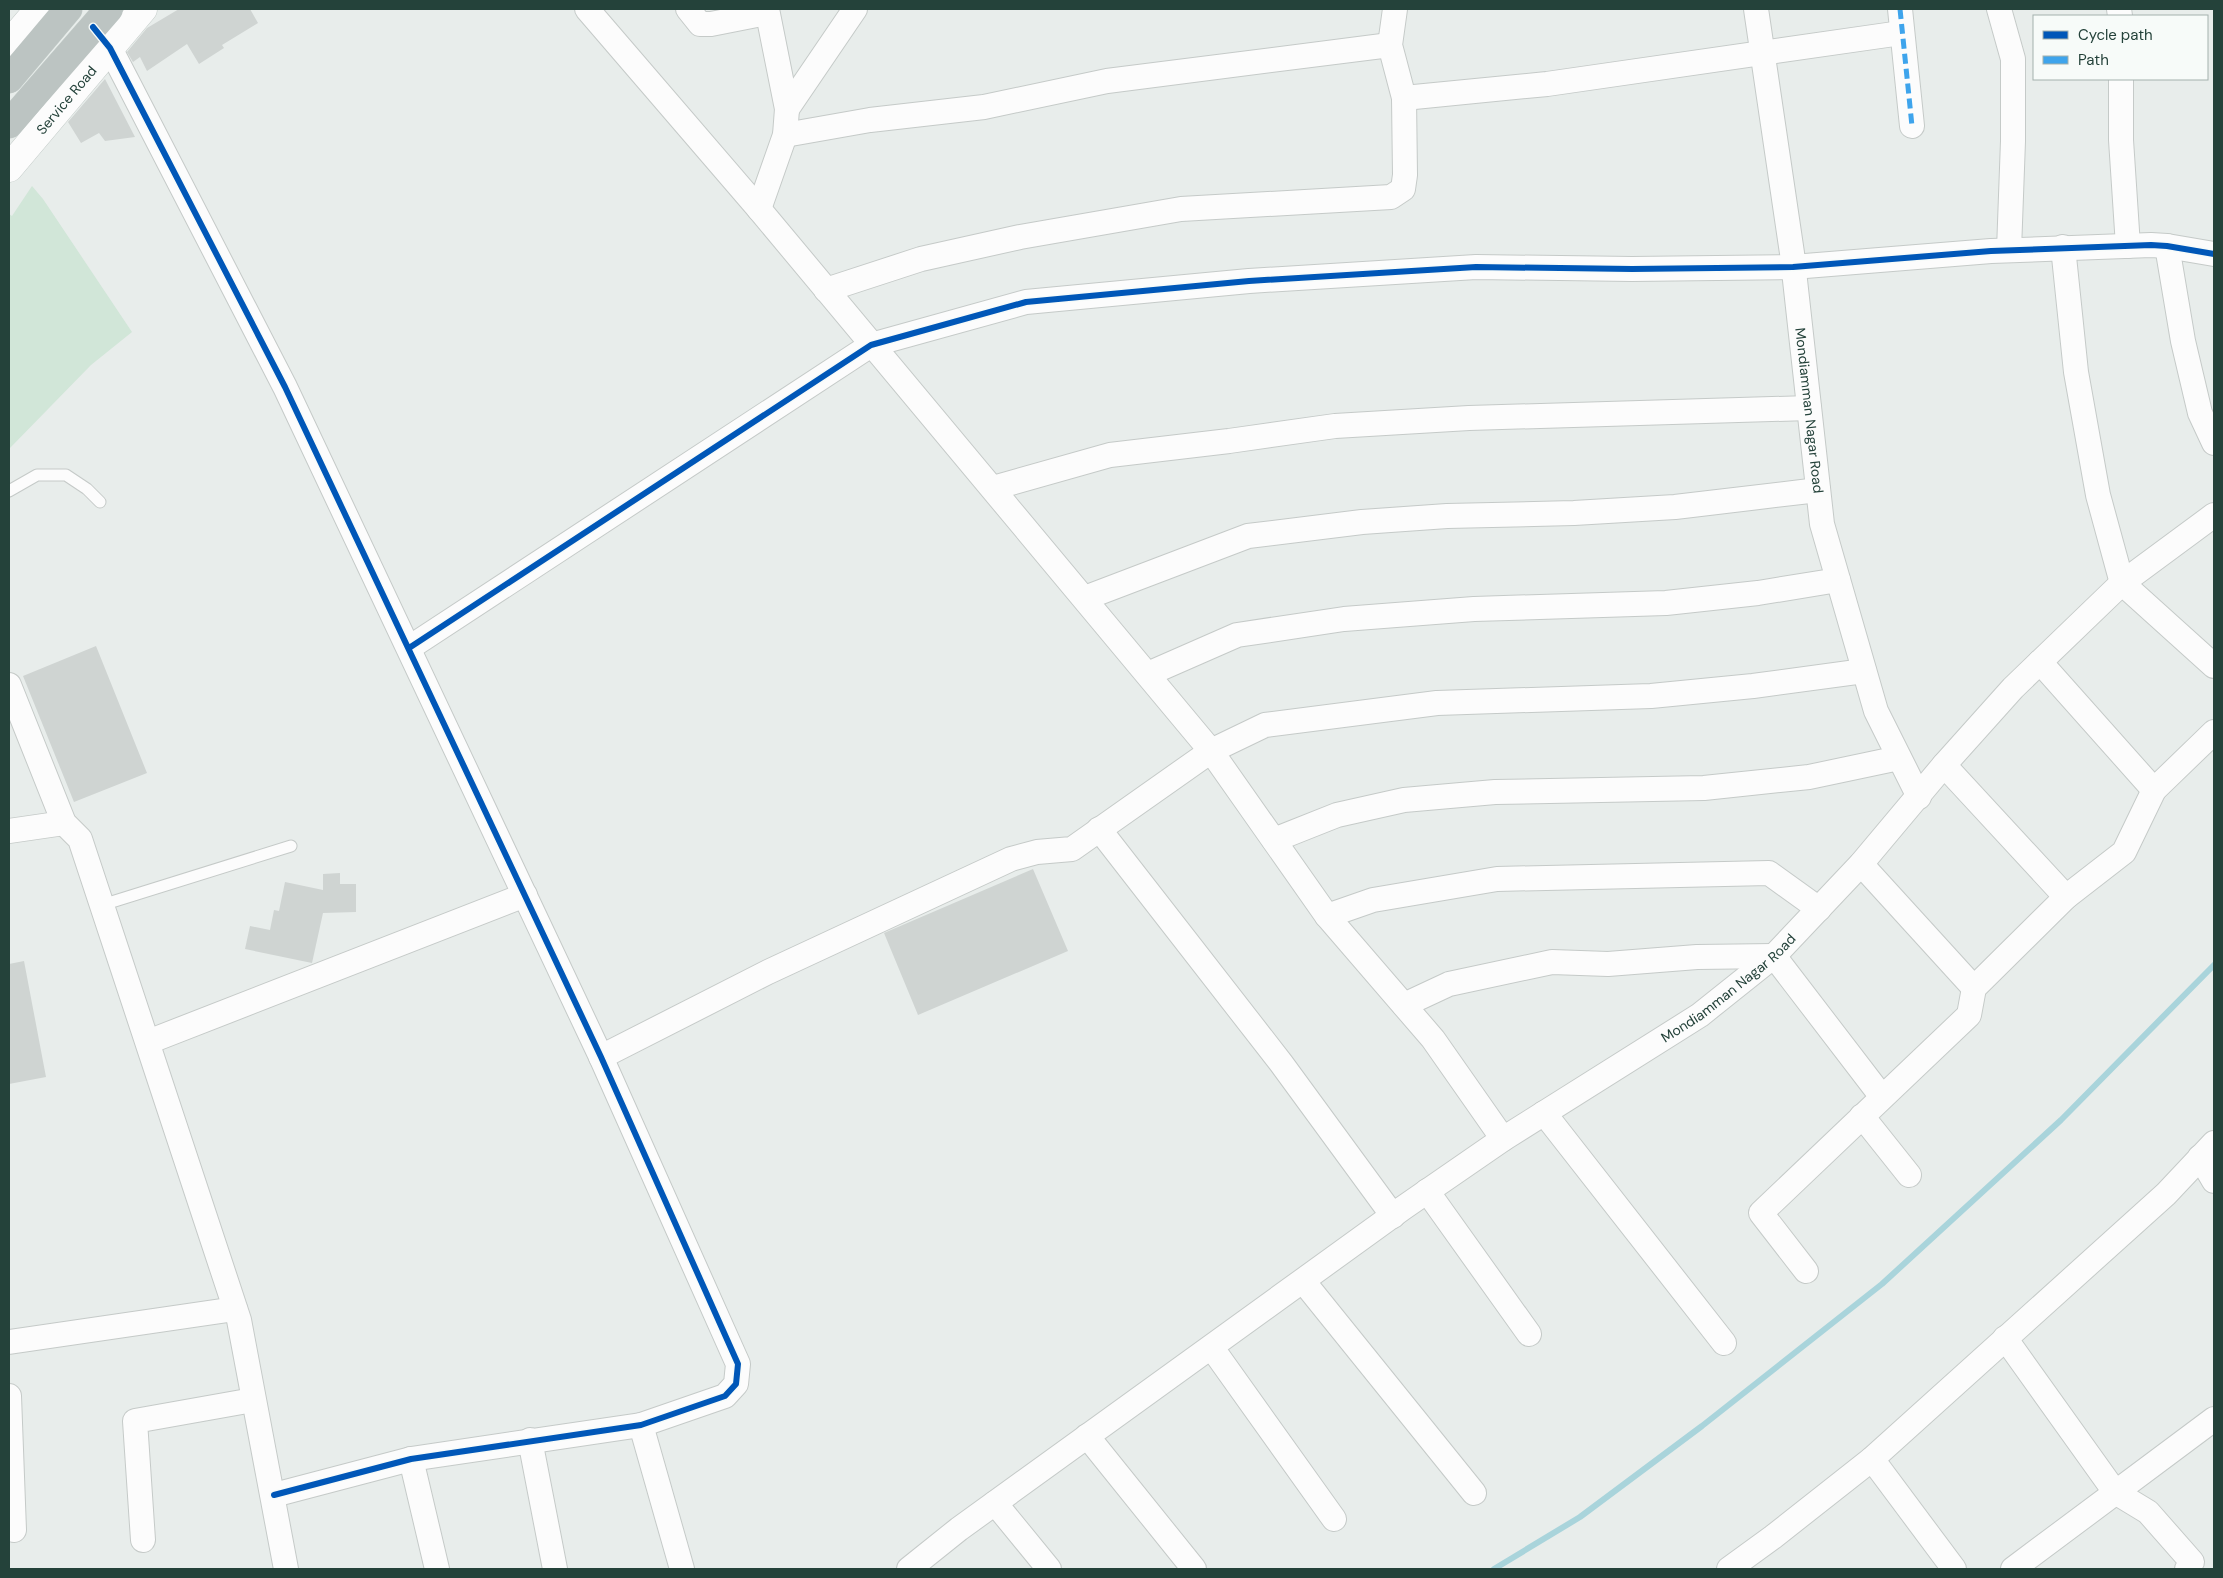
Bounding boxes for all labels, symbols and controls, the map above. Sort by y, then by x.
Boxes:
legend [2033,15,2208,80]
text: Cycle path [2078,25,2153,45]
text: Path [2078,50,2109,70]
street label: Service Road [32,62,100,138]
street label: Mondiamman Nagar Road [1791,327,1828,494]
street label: Mondiamman Nagar Road [1658,930,1799,1046]

